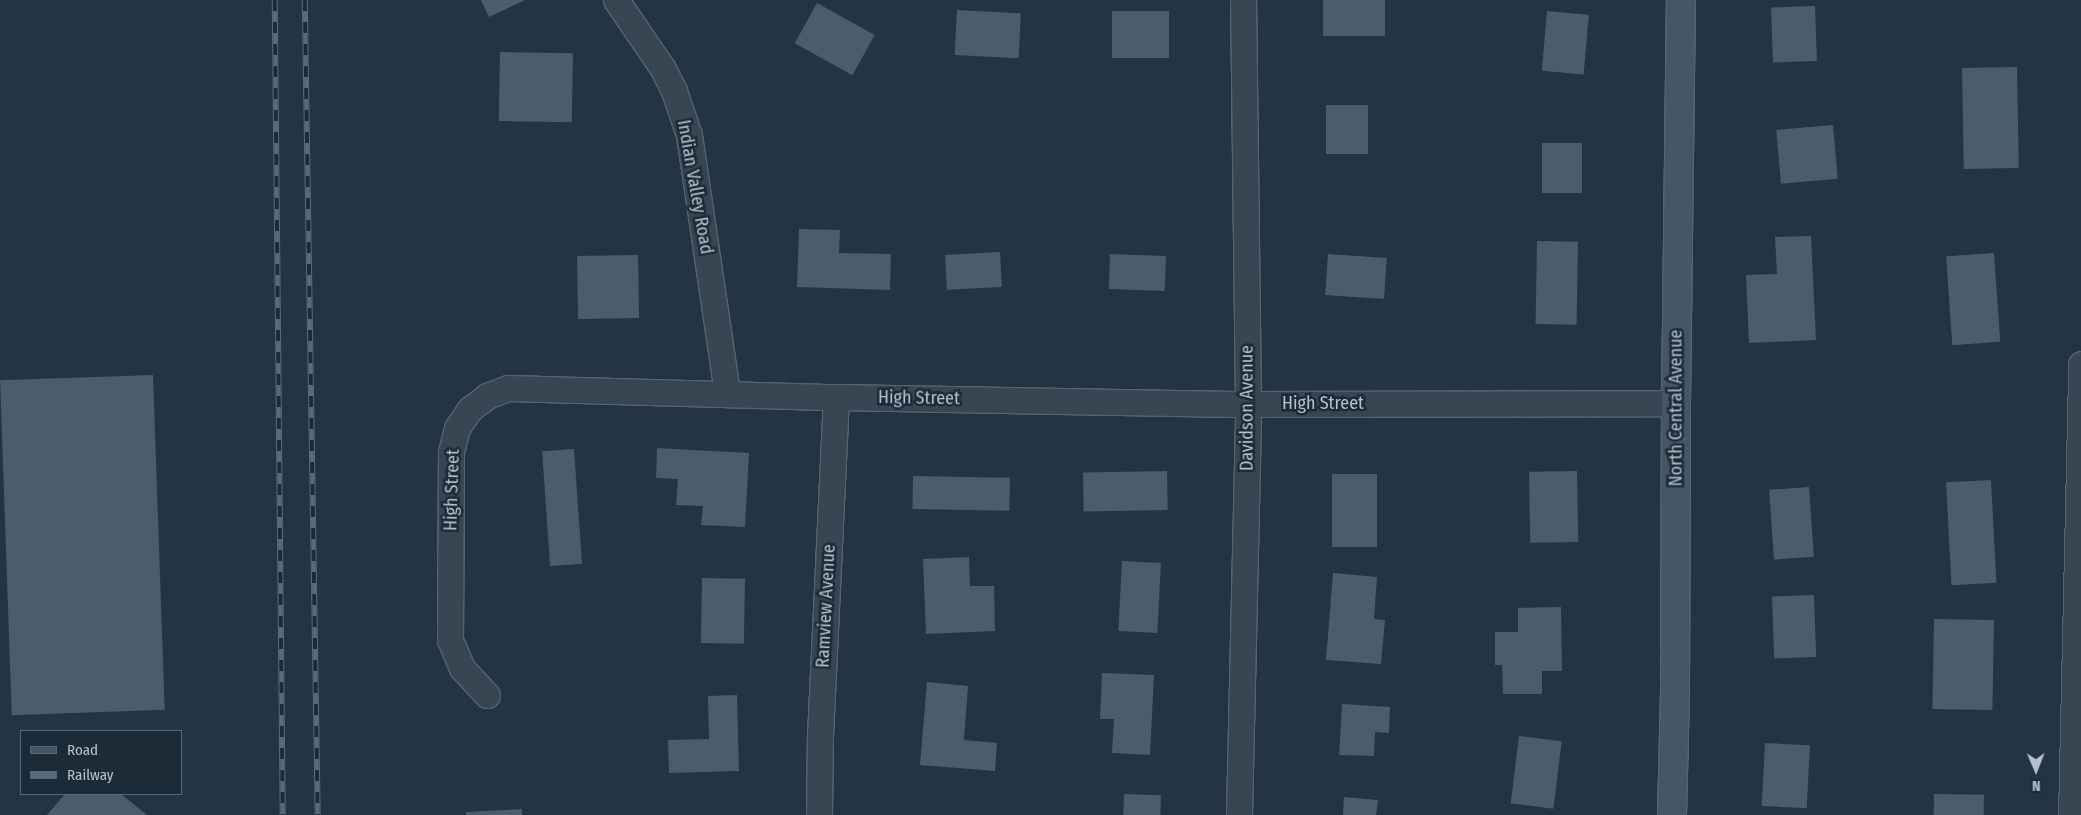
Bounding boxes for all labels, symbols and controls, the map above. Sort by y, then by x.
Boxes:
street label: Indian Valley Road [673,118,717,256]
street label: North Central Avenue [1665,330,1687,486]
street label: Davidson Avenue [1236,345,1258,471]
street label: High Street [878,386,960,410]
street label: High Street [1282,392,1364,414]
street label: High Street [440,449,464,531]
street label: Ramview Avenue [812,544,840,668]
legend [20,730,182,795]
text: Road [67,741,98,759]
north arrow [2011,745,2061,795]
text: Railway [67,766,114,784]
text: N [2032,777,2041,794]

